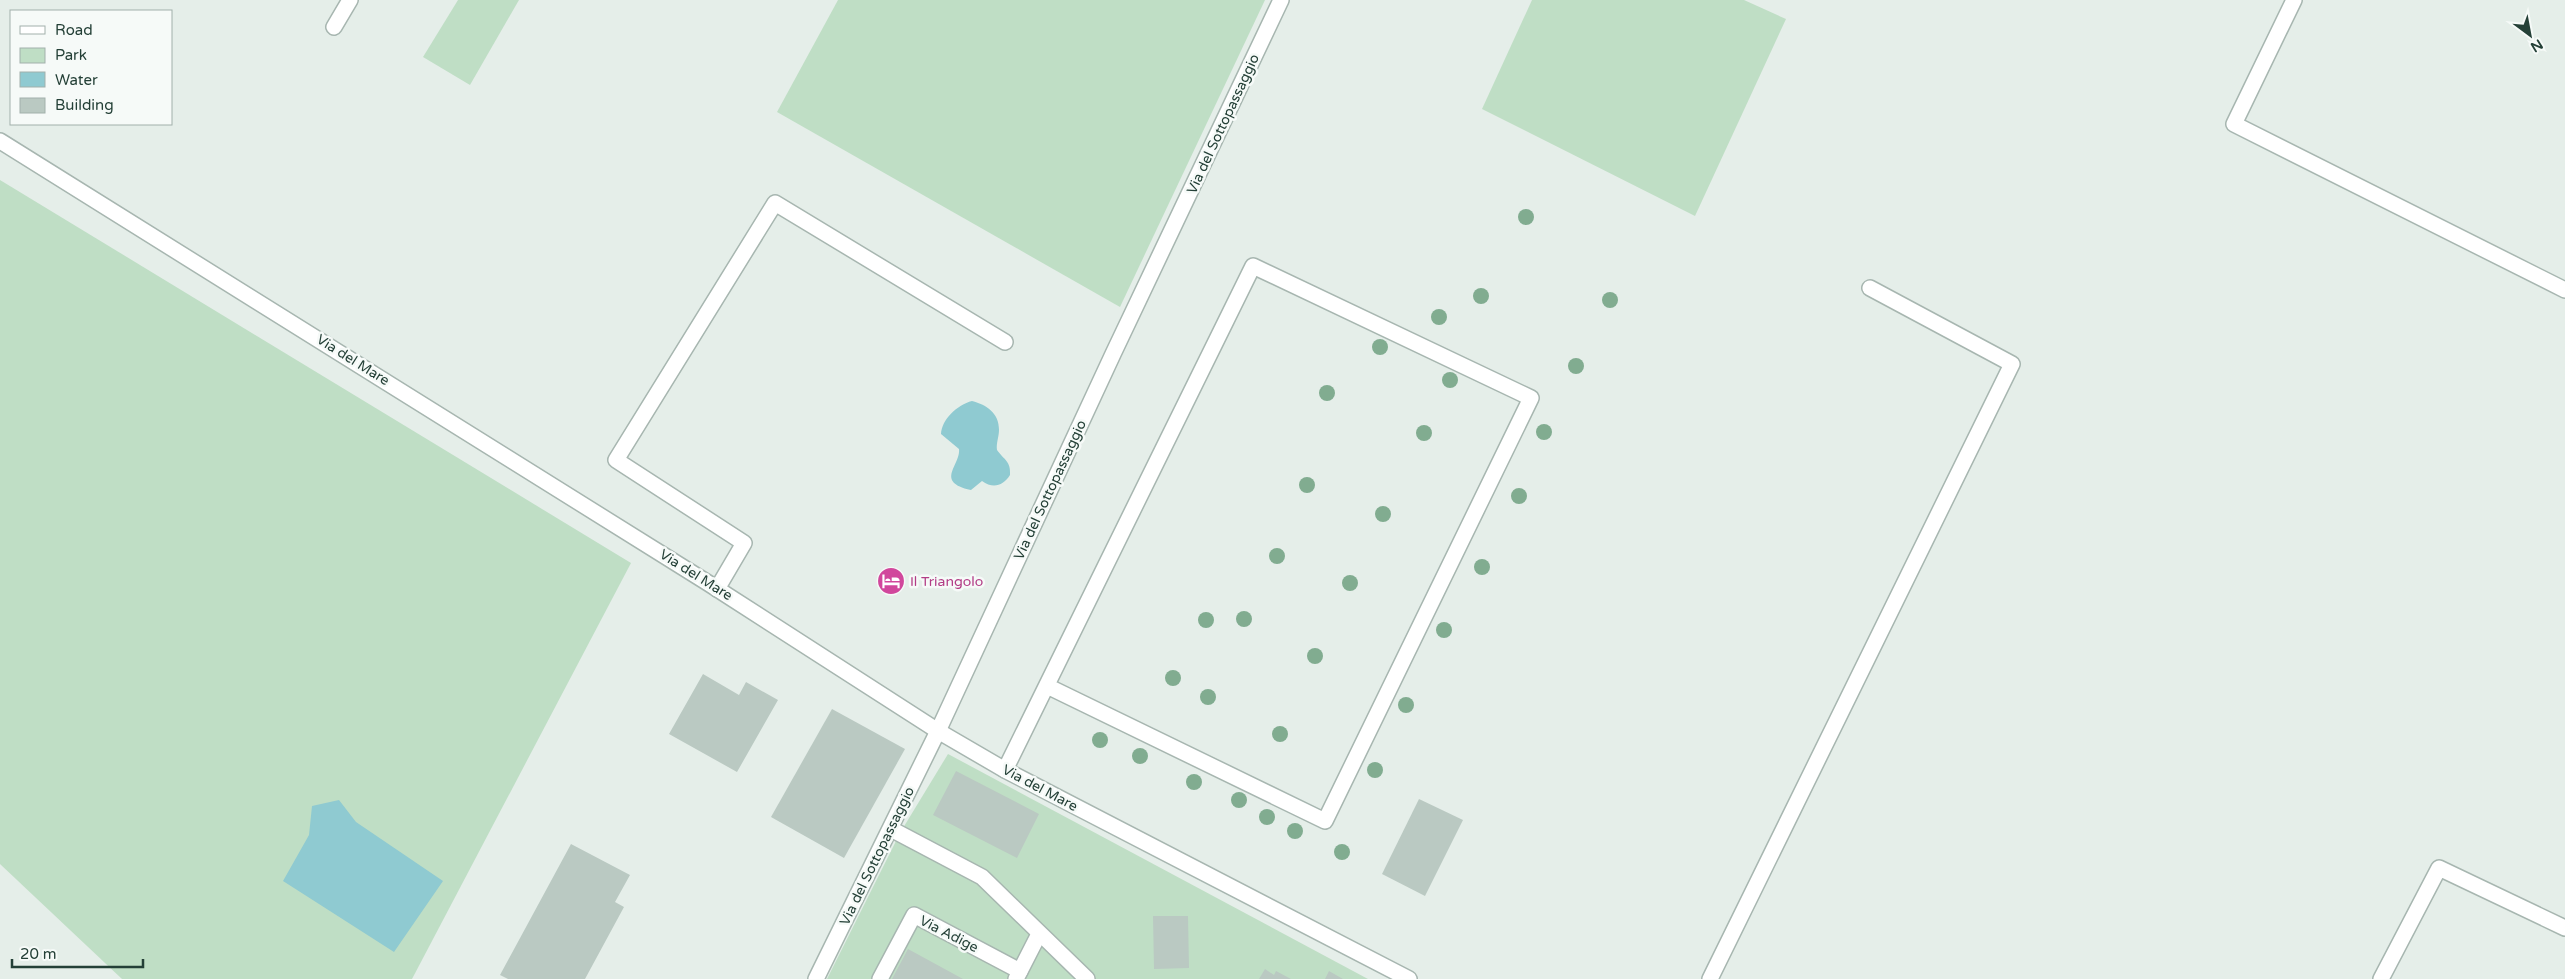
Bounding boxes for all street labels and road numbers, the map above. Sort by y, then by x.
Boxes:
street label: Via del Sottopassaggio [1183,51,1263,197]
street label: Via del Mare [313,331,393,389]
street label: Via del Sottopassaggio [1010,417,1090,563]
street label: Via del Mare [656,546,736,604]
street label: Via del Mare [999,761,1081,815]
street label: Via del Sottopassaggio [836,784,918,928]
street label: Via Adige [917,912,981,956]

